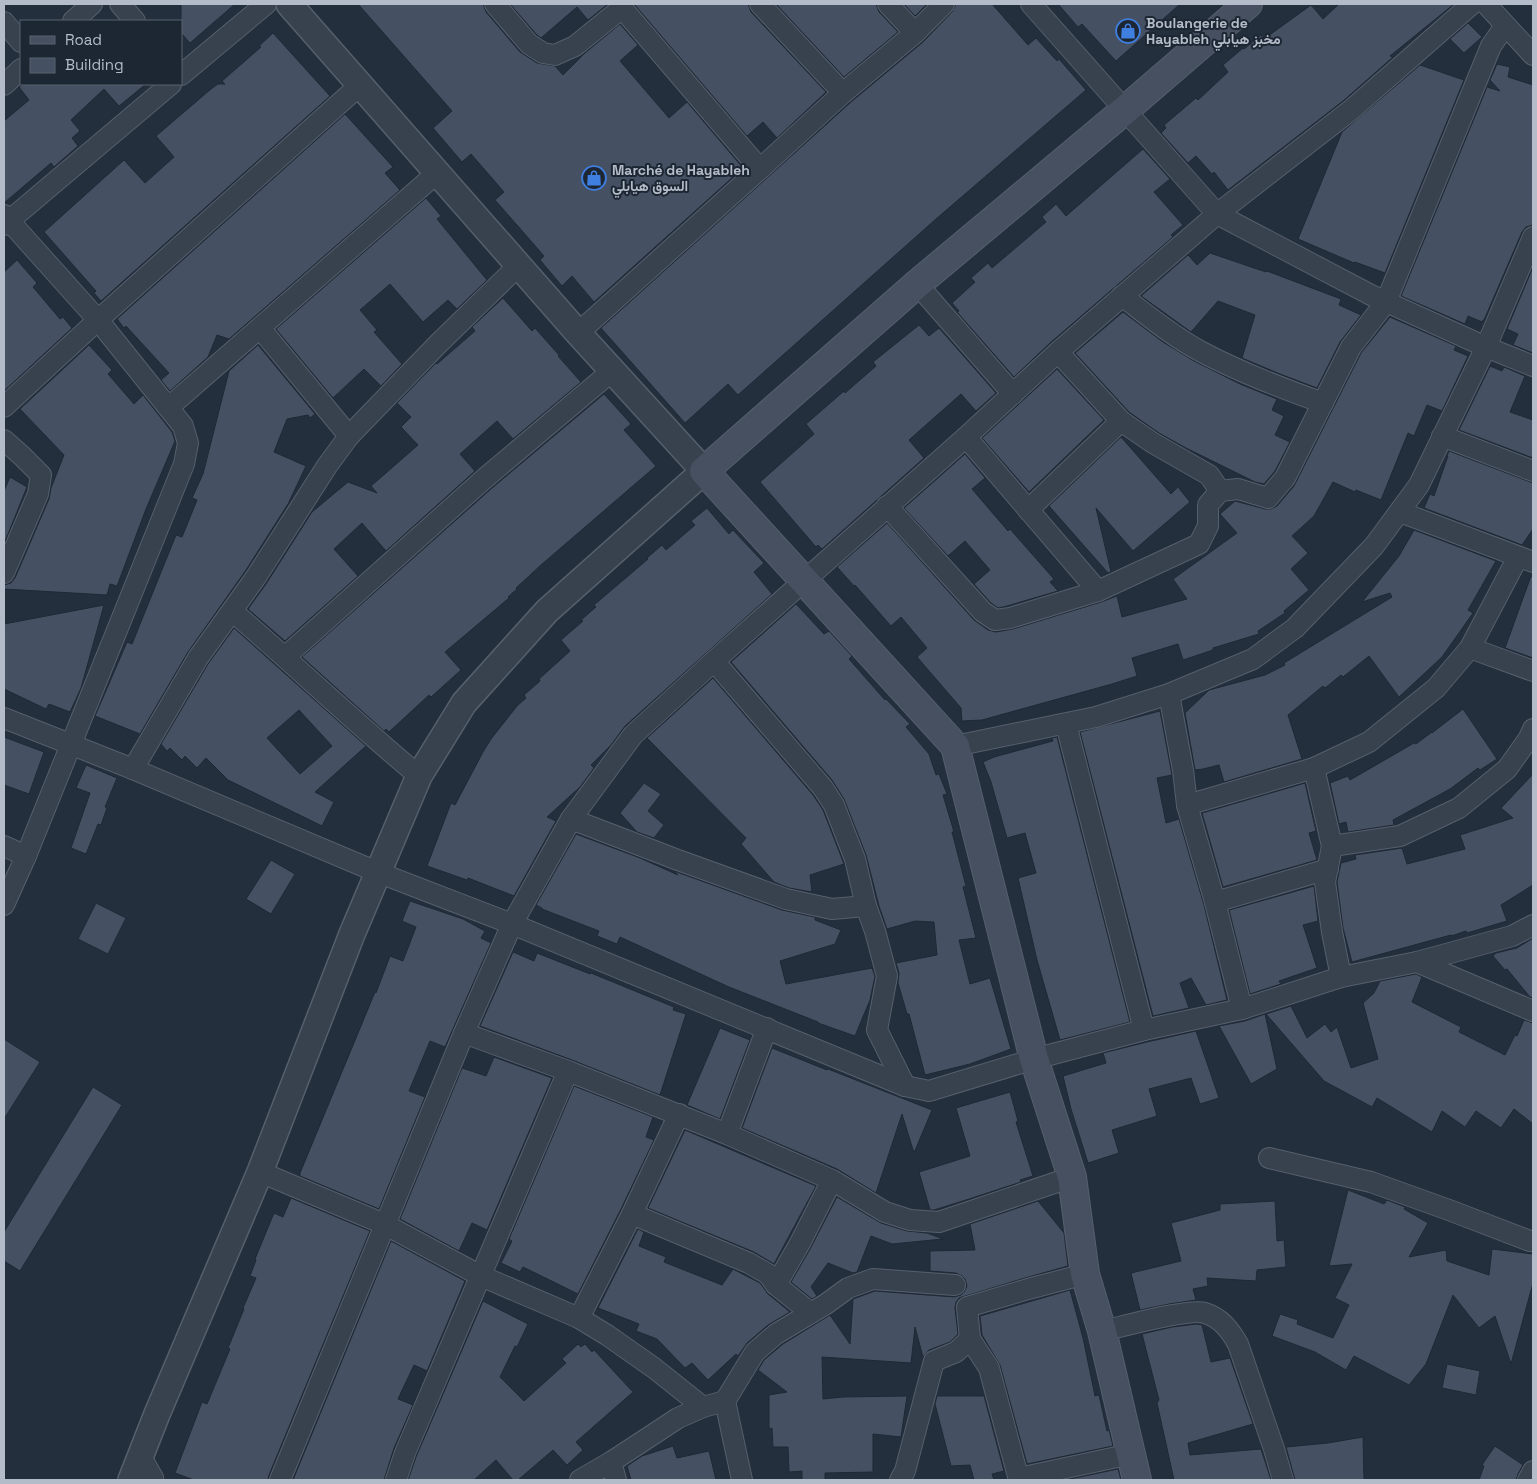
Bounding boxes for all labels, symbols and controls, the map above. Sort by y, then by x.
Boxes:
place label: Boulangerie de Hayableh مخبز هيابلي [1146,14,1281,51]
shop icon: Boulangerie de Hayableh مخبز هيابلي [1115,18,1141,44]
legend [20,20,182,85]
text: Road [65,30,102,49]
text: Building [65,55,124,74]
place label: Marché de Hayableh السوق هيابلي [612,161,750,198]
shop icon: Marché de Hayableh السوق هيابلي [581,165,607,191]

